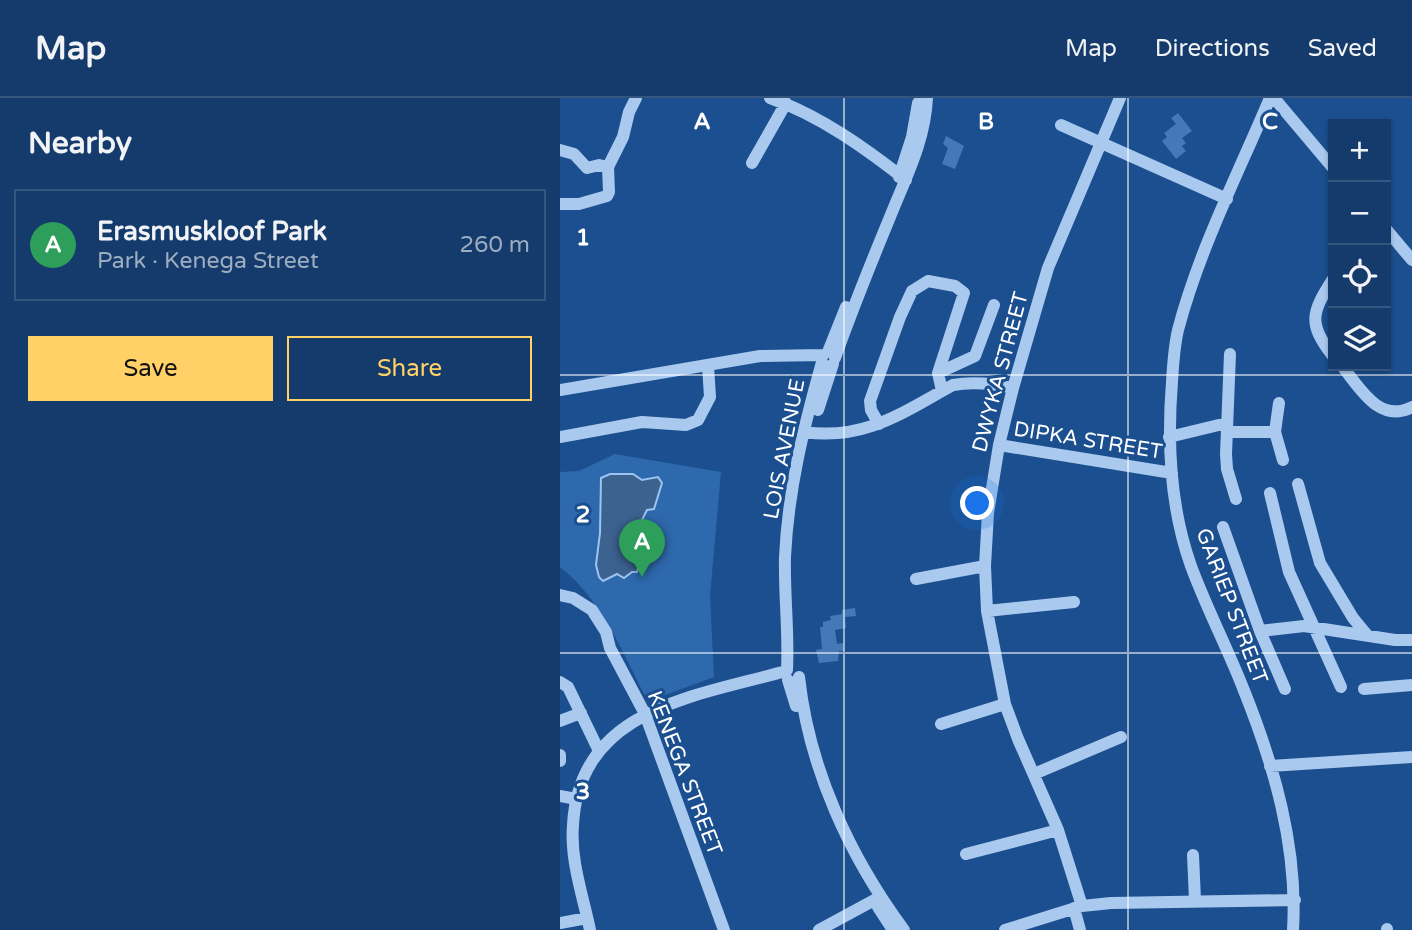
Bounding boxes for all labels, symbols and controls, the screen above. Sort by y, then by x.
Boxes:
text: Map [35,29,106,68]
text: Map [1065,34,1117,63]
text: Directions [1155,34,1270,63]
text: Saved [1308,34,1377,63]
text: A [693,108,711,136]
text: B [978,108,994,136]
text: C [1262,108,1278,136]
map controls [1328,119,1391,371]
button: + [1328,119,1391,182]
text: Nearby [28,125,132,162]
button: − [1328,182,1391,245]
text: Erasmuskloof Park [97,216,327,247]
text: 1 [576,224,590,252]
text: A [44,231,62,259]
text: 260 m [460,231,530,259]
button: locate [1328,245,1391,308]
text: Park · Kenega Street [97,247,319,275]
street label: DWYKA STREET [967,289,1034,455]
button: layers [1328,308,1391,371]
button: Save [28,336,273,401]
button: Share [287,336,532,401]
street label: LOIS AVENUE [759,377,810,521]
street label: DIPKA STREET [1012,416,1164,465]
your location [960,486,994,520]
text: 2 [576,501,590,529]
pin: A [619,519,665,577]
street label: GARIEP STREET [1190,525,1273,688]
street label: KENEGA STREET [642,687,727,859]
text: 3 [576,778,590,806]

